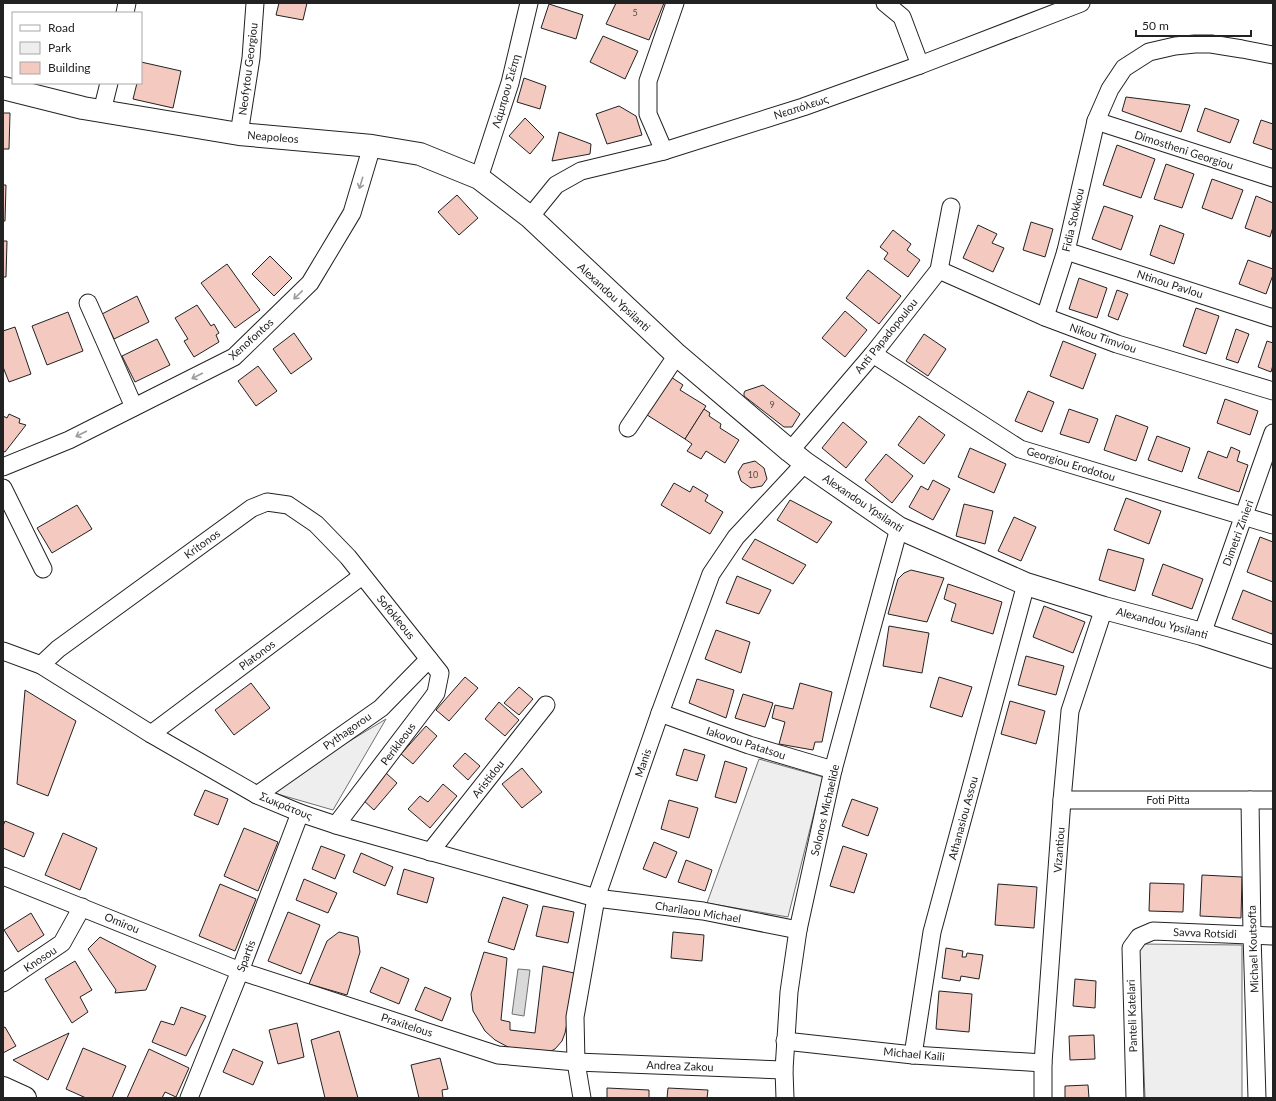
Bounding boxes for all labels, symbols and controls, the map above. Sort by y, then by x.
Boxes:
house number: 5 [632,7,638,18]
legend [12,12,142,84]
scale bar [1136,12,1251,38]
text: 50 m [1142,18,1169,33]
text: Road [48,20,75,35]
street label: Neofytou Georgiou [235,22,260,116]
text: Park [48,40,72,55]
street label: Λάμπρου Σιέπη [489,53,522,129]
text: Building [48,60,91,75]
street label: Νεαπόλεως [772,92,830,121]
street label: Dimostheni Georgiou [1133,127,1235,172]
street label: Neapoleos [247,128,299,145]
one-way arrow [357,177,364,190]
street label: Fidia Stokkou [1059,187,1086,253]
street label: Alexandou Ypsilanti [575,260,653,334]
street label: Ntinou Pavlou [1135,267,1205,300]
one-way arrow [293,291,303,300]
street label: Anti Papadopoulou [851,296,920,376]
street label: Xenofontos [226,315,276,362]
street label: Nikou Timviou [1068,320,1138,355]
one-way arrow [191,372,203,380]
house number: 9 [769,399,775,410]
one-way arrow [75,431,87,438]
street label: Georgiou Erodotou [1025,444,1117,483]
house number: 10 [748,469,758,480]
street label: Alexandou Ypsilanti [821,471,906,534]
street label: Dimetri Zinieri [1220,498,1256,568]
street label: Kritonos [181,526,222,561]
street label: Sofokleous [375,592,418,642]
street label: Alexandou Ypsilanti [1115,604,1209,641]
street label: Platonos [236,637,278,672]
street label: Pythagorou [320,709,373,752]
street label: Perikleous [377,720,418,768]
street label: Iakovou Patatsou [705,724,787,761]
street label: Manis [632,747,653,779]
street label: Aristidou [469,757,506,800]
street label: Solonos Michaelide [808,763,841,857]
street label: Athanasiou Assou [945,775,980,861]
street label: Σωκράτους [258,789,314,822]
street label: Foti Pitta [1146,793,1190,806]
street label: Vizantiou [1050,827,1067,873]
street label: Charilaou Michael [654,898,742,925]
street label: Michael Koutsofta [1244,905,1261,993]
street label: Omirou [103,910,142,935]
street label: Savva Rotsidi [1173,925,1237,940]
street label: Spartis [234,938,258,974]
street label: Knosou [21,943,59,974]
street label: Panteli Katelari [1124,979,1139,1053]
street label: Praxitelous [380,1010,435,1039]
street label: Michael Kaili [883,1044,946,1063]
street label: Andrea Zakou [646,1058,714,1073]

